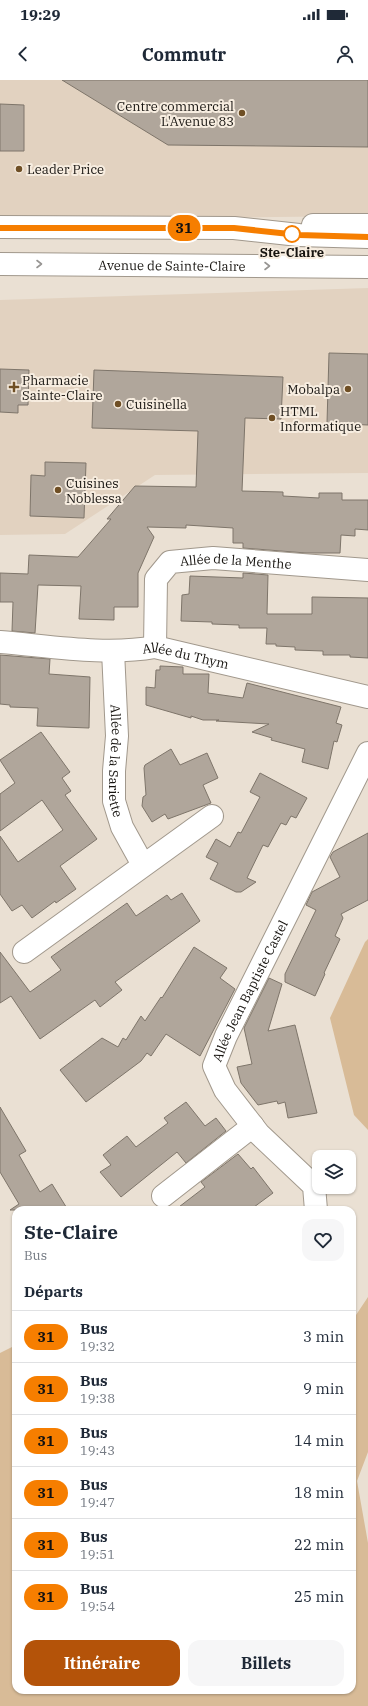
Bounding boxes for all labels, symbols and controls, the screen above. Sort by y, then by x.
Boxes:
text: 19:29 [20,5,61,24]
icon: back [12,43,34,65]
text: Commutr [142,43,226,66]
icon: person [334,43,356,65]
place label: Centre commercial L'Avenue 83 [117,98,234,130]
marker: Centre commercial L'Avenue 83 [237,108,247,118]
place label: Leader Price [27,161,104,178]
marker: Leader Price [14,164,24,174]
line badge: 31 [166,215,202,241]
text: 31 [176,219,192,237]
marker: Ste-Claire [283,225,301,243]
place label: Ste-Claire [260,244,324,261]
street label: Avenue de Sainte-Claire [98,256,246,275]
one-way arrow [36,260,42,269]
one-way arrow [264,262,270,270]
place label: Pharmacie Sainte-Claire [22,372,102,404]
place label: Mobalpa [287,381,340,398]
marker: Pharmacie Sainte-Claire [9,382,19,392]
marker: Mobalpa [343,384,353,394]
place label: Cuisinella [126,396,187,413]
marker: Cuisinella [113,399,123,409]
place label: HTML Informatique [280,403,361,435]
marker: HTML Informatique [267,413,277,423]
place label: Cuisines Noblessa [66,475,122,507]
marker: Cuisines Noblessa [53,485,63,495]
street label: Allée de la Menthe [179,549,292,573]
street label: Allée du Thym [141,639,231,673]
street label: Allée de la Sariette [106,704,127,819]
street label: Allée Jean Baptiste Castel [208,917,291,1064]
map controls [312,1150,356,1194]
button: layers [312,1150,356,1194]
button: heart [302,1219,344,1261]
text: Ste-Claire [24,1220,118,1244]
text: Bus [24,1247,47,1264]
text: Départs [24,1282,83,1301]
text: Bus [80,1319,108,1338]
text: 3 min [303,1327,344,1346]
text: 31 [38,1328,54,1346]
text: 19:32 [80,1338,115,1355]
text: Bus [80,1371,108,1390]
text: 9 min [303,1379,344,1398]
text: 31 [38,1380,54,1398]
text: 19:38 [80,1390,115,1407]
text: Bus [80,1423,108,1442]
text: 14 min [294,1431,344,1450]
text: 31 [38,1432,54,1450]
text: 19:43 [80,1442,115,1459]
text: Bus [80,1475,108,1494]
text: 18 min [294,1483,344,1502]
text: 31 [38,1484,54,1502]
text: 19:47 [80,1494,115,1511]
text: Bus [80,1527,108,1546]
text: 22 min [294,1535,344,1554]
text: 31 [38,1536,54,1554]
text: 19:51 [80,1546,115,1563]
text: Bus [80,1579,108,1598]
text: 25 min [294,1587,344,1606]
text: 31 [38,1588,54,1606]
text: 19:54 [80,1598,115,1615]
button: Itinéraire [24,1640,180,1686]
button: Billets [188,1640,344,1686]

